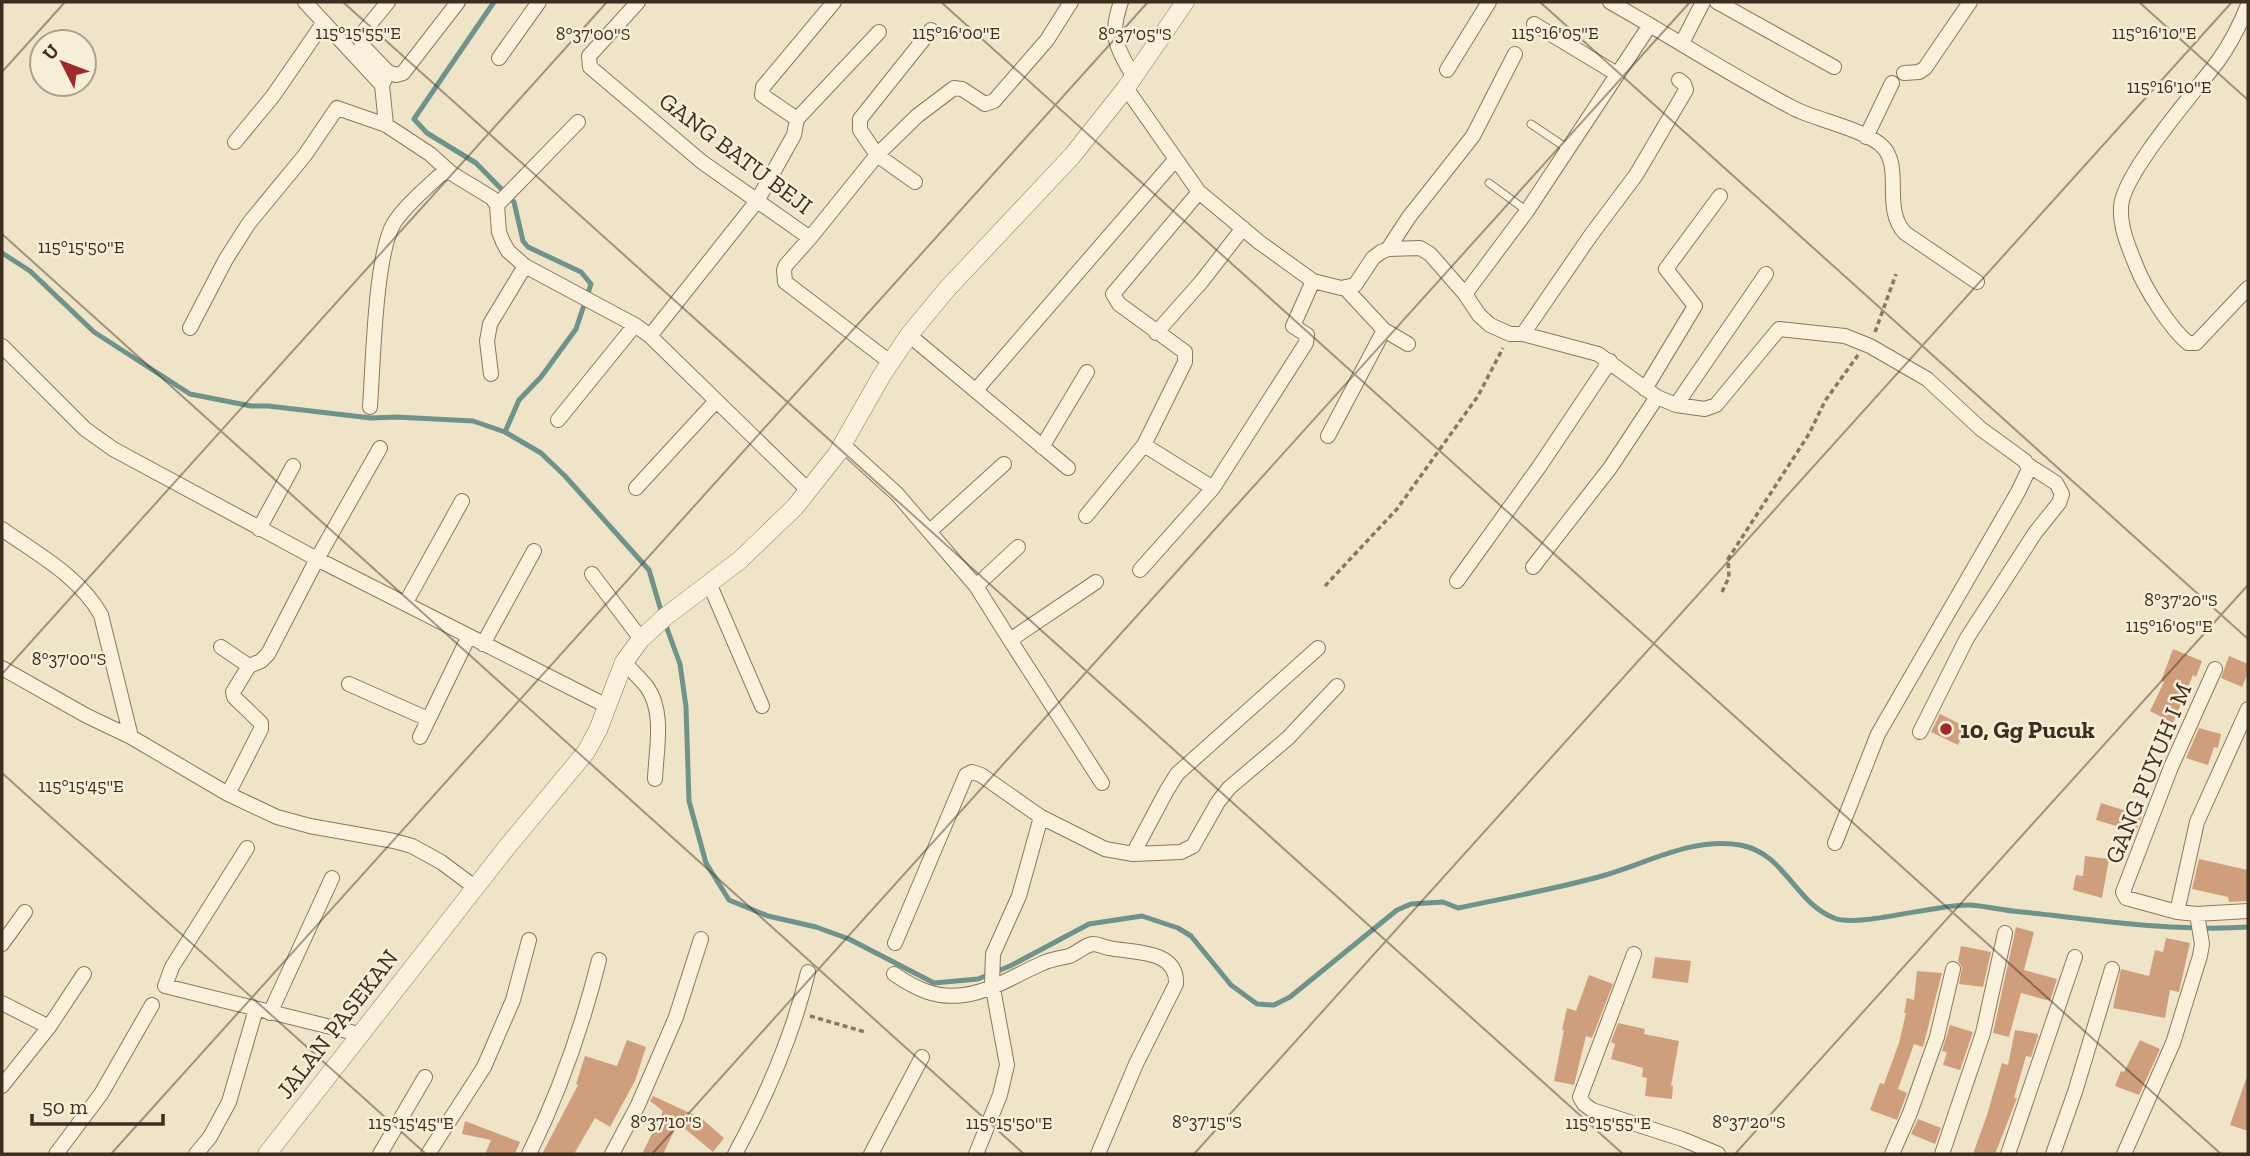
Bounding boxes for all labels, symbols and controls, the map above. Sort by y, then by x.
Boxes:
text: 115°15'55"E [315,22,401,44]
text: 115°16'00"E [912,22,1000,44]
text: 115°16'05"E [1512,22,1598,44]
text: 115°16'10"E [2112,22,2196,44]
text: 8°37'00"S [556,23,630,45]
text: 8°37'05"S [1098,23,1172,45]
north arrow [28,28,98,98]
text: U [38,39,64,65]
text: 115°16'10"E [2127,76,2211,98]
street label: GANG BATU BEJI [654,86,818,220]
text: 115°15'50"E [38,236,124,258]
text: 8°37'20"S [2144,589,2218,611]
text: 115°16'05"E [2126,615,2212,637]
text: 8°37'00"S [32,648,106,670]
street label: GANG PUYUH I M [2099,678,2197,868]
place label: 10, Gg Pucuk [1960,715,2095,744]
marker: 10, Gg Pucuk [1938,721,1954,737]
text: 115°15'45"E [38,775,124,797]
street label: JALAN PASEKAN [270,944,404,1104]
scale bar [32,1082,163,1126]
text: 50 m [42,1094,88,1119]
text: 8°37'10"S [630,1111,702,1133]
text: 8°37'15"S [1172,1111,1242,1133]
text: 8°37'20"S [1712,1111,1786,1133]
text: 115°15'45"E [368,1112,454,1134]
text: 115°15'50"E [966,1112,1052,1134]
text: 115°15'55"E [1565,1112,1651,1134]

